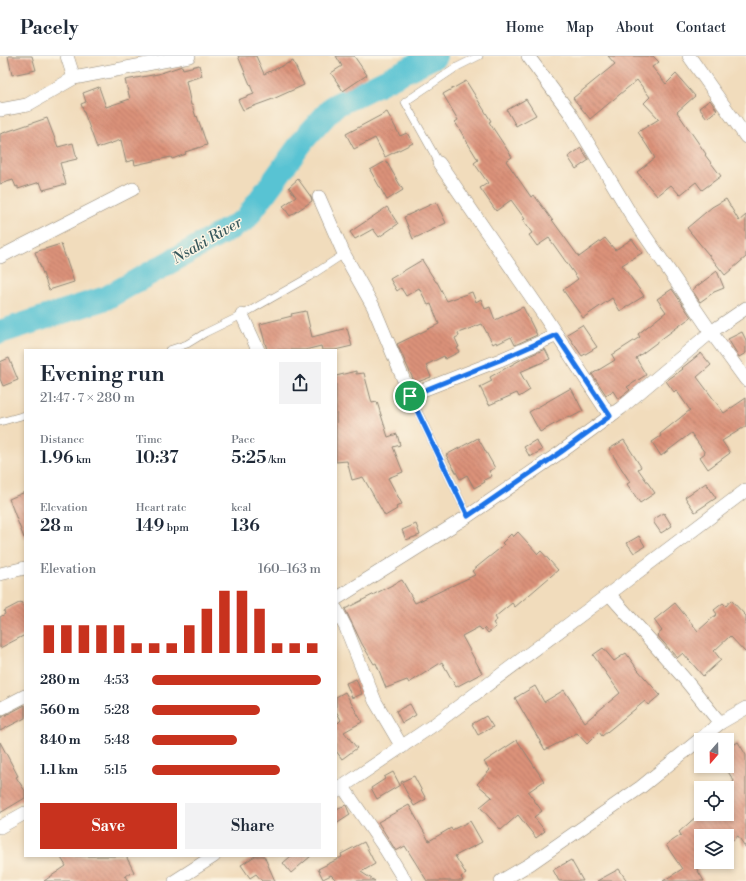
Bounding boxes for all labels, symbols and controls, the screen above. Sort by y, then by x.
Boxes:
text: Pacely [20,16,79,40]
text: Home [506,19,544,37]
text: Map [566,19,594,37]
text: About [616,19,654,37]
text: Contact [676,19,726,37]
water label: Nsaki River [168,213,246,268]
text: Evening run [40,361,165,388]
button: share [279,362,321,404]
pin [393,379,427,413]
icon: arrive [399,385,421,407]
text: 21:47 · 7 × 280 m [40,390,135,406]
text: Distance [40,433,84,447]
text: Time [136,433,162,447]
text: Pace [231,433,255,447]
text: 1.96 [40,447,74,469]
text: 10:37 [136,447,179,469]
text: 5:25 [231,447,266,469]
text: km [74,453,91,467]
text: /km [266,453,286,467]
text: Elevation [40,501,88,515]
text: Heart rate [136,501,186,515]
text: kcal [231,501,251,515]
text: 28 [40,515,61,537]
text: 149 [136,515,164,537]
text: 136 [231,515,260,537]
text: m [61,521,73,535]
text: bpm [164,521,189,535]
text: Elevation [40,561,96,577]
text: 160–163 m [258,561,321,577]
text: 280 m [40,672,80,688]
text: 4:53 [104,672,129,688]
text: 560 m [40,702,80,718]
text: 5:28 [104,702,129,718]
text: 840 m [40,732,81,748]
text: 5:48 [104,732,130,748]
north arrow [694,733,734,773]
map controls [694,733,734,869]
text: 1.1 km [40,762,78,778]
text: 5:15 [104,762,127,778]
button: locate [694,781,734,821]
button: Save [40,803,177,849]
button: Share [185,803,321,849]
button: layers [694,829,734,869]

